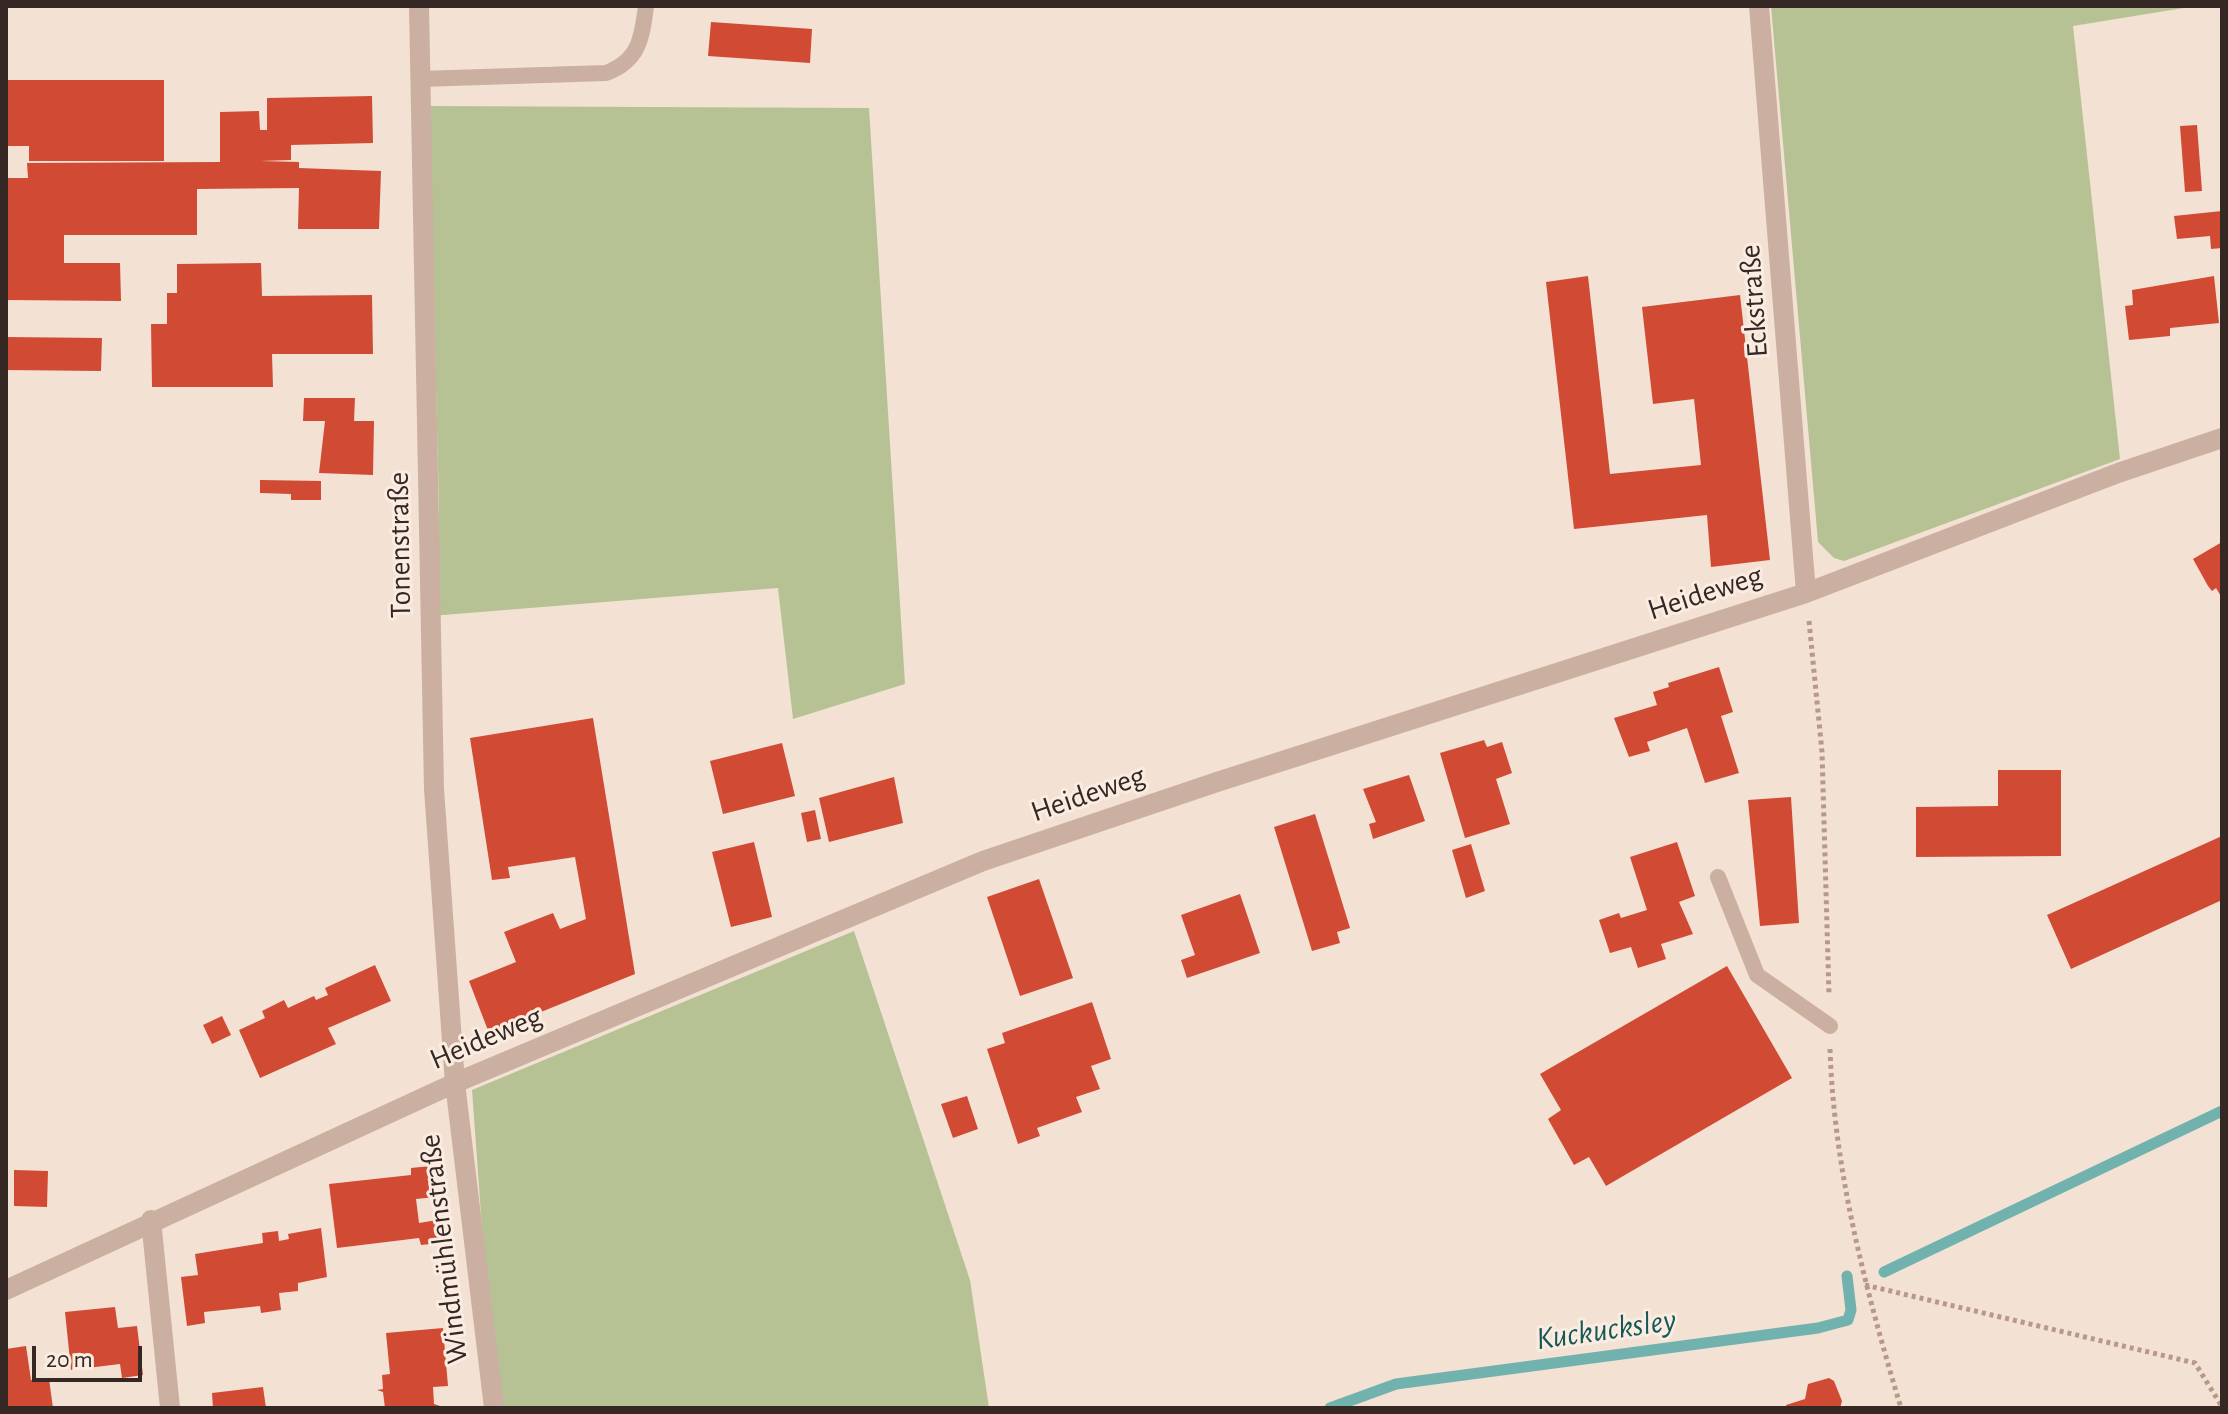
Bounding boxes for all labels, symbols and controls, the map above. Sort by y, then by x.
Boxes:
street label: Eckstraße [1732,243,1776,359]
street label: Tonenstraße [381,472,419,618]
street label: Heideweg [1643,558,1767,628]
street label: Heideweg [1026,758,1150,830]
street label: Heideweg [425,998,547,1078]
street label: Windmühlenstraße [412,1132,476,1366]
water label: Kuckucksley [1534,1301,1678,1359]
scale bar [36,1330,146,1380]
text: 20 m [46,1348,93,1372]

